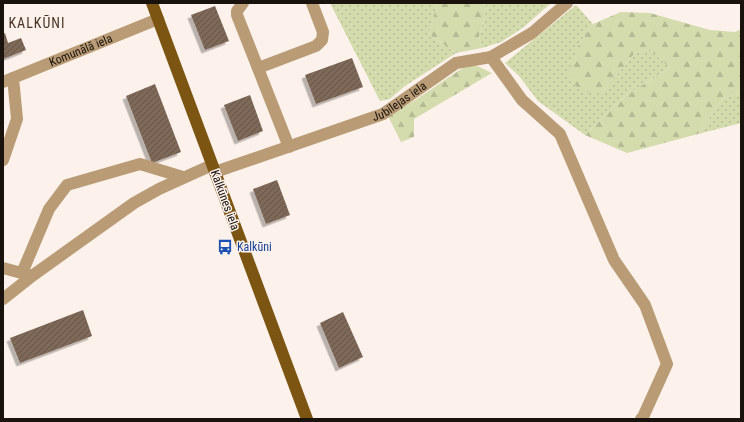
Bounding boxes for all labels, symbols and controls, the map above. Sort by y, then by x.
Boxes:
district label: KALKŪNI [8,15,66,31]
street label: Komunālā iela [47,31,115,69]
street label: Jubilejas iela [370,79,429,124]
street label: Kalkūnes iela [208,168,242,232]
bus stop icon: Kalkūni [216,238,234,256]
place label: Kalkūni [237,240,272,254]

